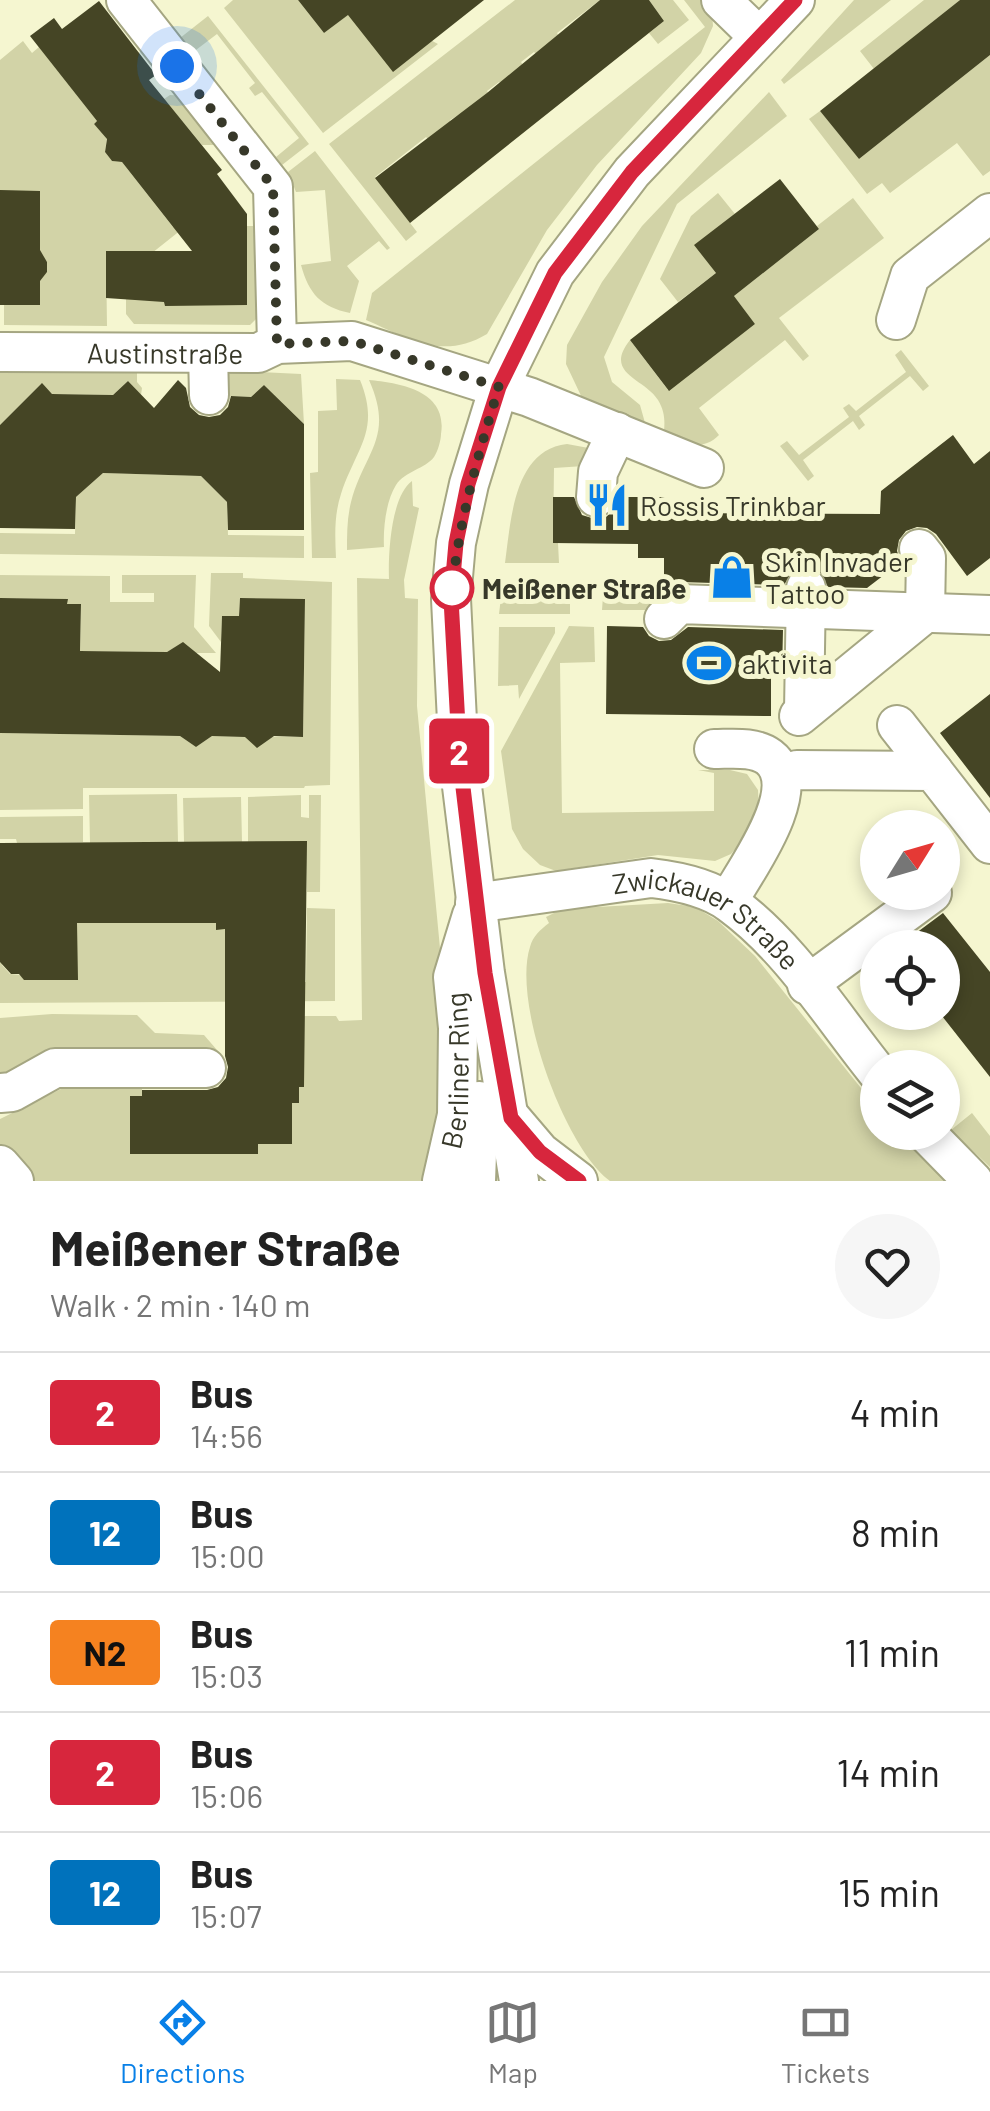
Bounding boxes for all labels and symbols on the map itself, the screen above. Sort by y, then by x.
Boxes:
your location [152,41,202,91]
street label: Austinstraße [87,335,243,370]
restaurant icon: Rossis Trinkbar [583,481,631,529]
place label: Rossis Trinkbar [640,488,826,522]
place label: Skin Invader Tattoo [765,544,913,610]
shop icon: Skin Invader Tattoo [708,553,756,601]
marker: Meißener Straße [431,567,473,609]
place label: Meißener Straße [482,571,687,605]
sports icon: aktivita [685,639,733,687]
place label: aktivita [742,646,833,680]
line badge: 2 [426,718,492,784]
north arrow [860,810,960,910]
street label: Zwickauer Straße [610,861,808,976]
street label: Berliner Ring [433,991,475,1152]

